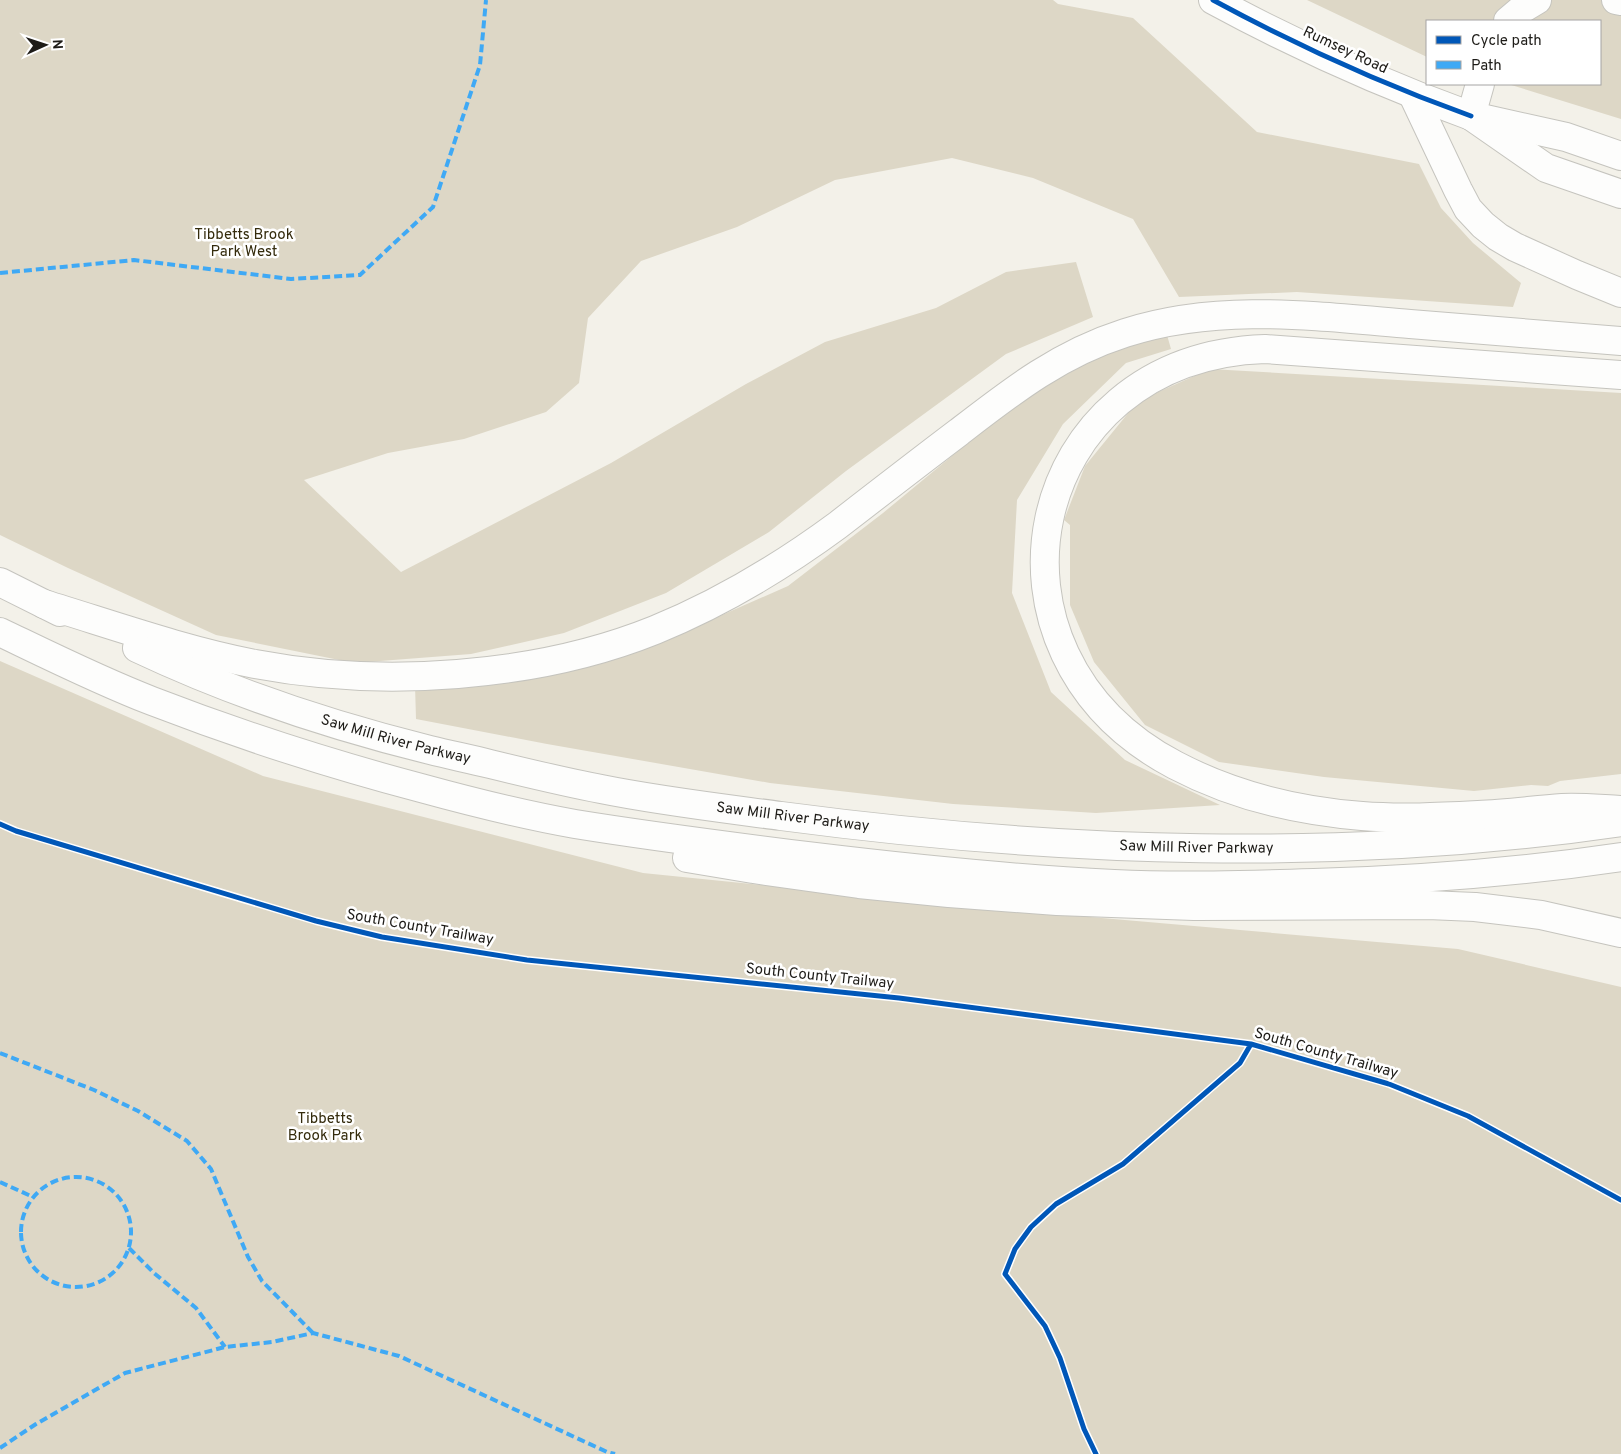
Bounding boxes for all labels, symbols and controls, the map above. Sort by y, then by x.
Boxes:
north arrow [20,20,70,70]
legend [1426,20,1601,85]
street label: Rumsey Road [1299,23,1391,79]
text: Cycle path [1471,32,1542,51]
text: N [48,39,65,50]
text: Path [1471,57,1502,76]
park label: Tibbetts Brook Park West [194,226,294,262]
street label: Saw Mill River Parkway [318,710,473,769]
street label: Saw Mill River Parkway [715,798,871,836]
street label: Saw Mill River Parkway [1119,837,1274,858]
street label: South County Trailway [345,906,495,950]
street label: South County Trailway [745,960,895,994]
street label: South County Trailway [1252,1024,1400,1084]
park label: Tibbetts Brook Park [288,1110,362,1146]

